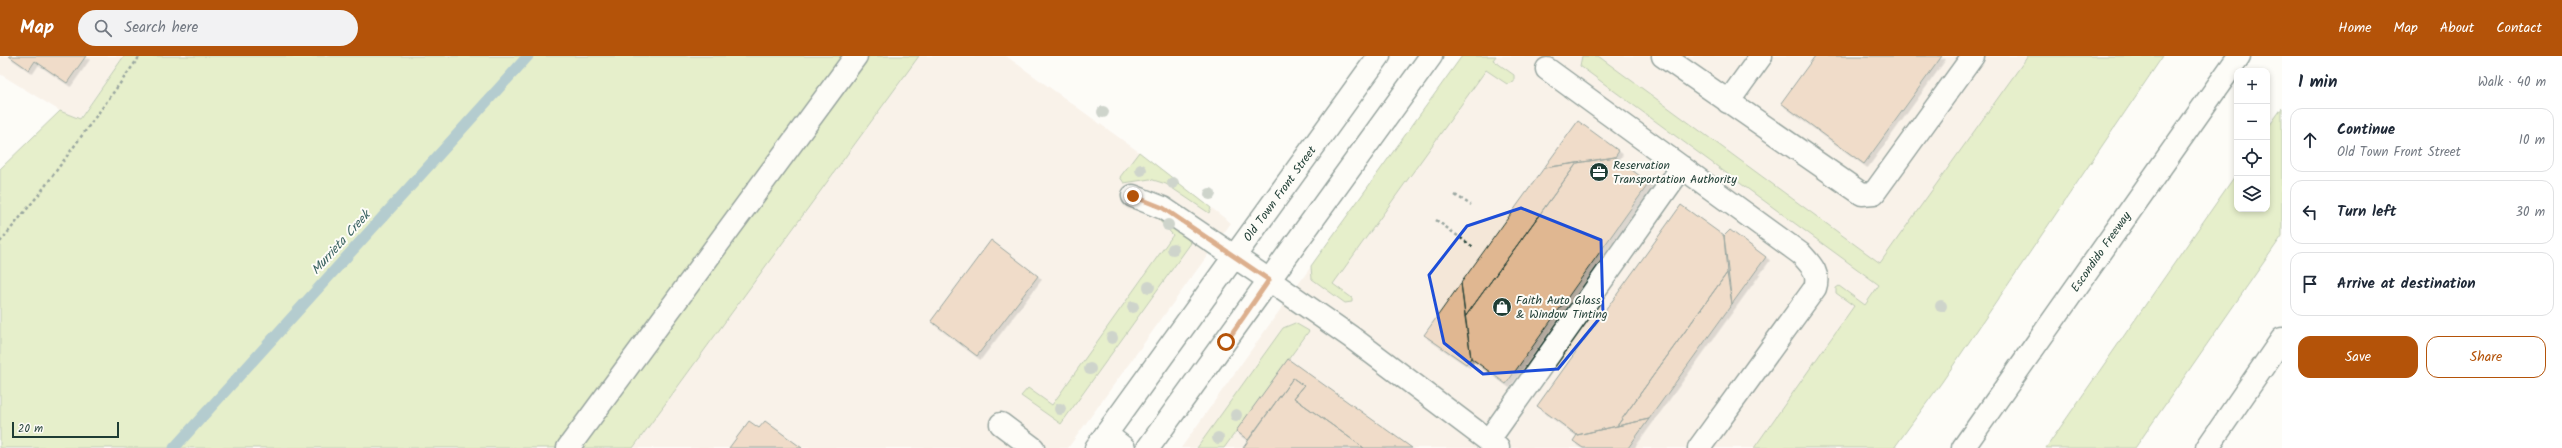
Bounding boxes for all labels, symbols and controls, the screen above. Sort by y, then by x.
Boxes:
search box [78,10,358,46]
text: Map [20,13,54,43]
text: Search here [124,16,198,40]
icon: search [92,17,114,39]
text: Home [2338,17,2372,39]
text: Map [2394,17,2418,39]
text: About [2440,17,2474,39]
text: Contact [2496,17,2542,39]
map controls [2234,68,2270,212]
button: + [2234,68,2270,104]
text: 1 min [2298,69,2337,96]
text: Walk · 40 m [2478,72,2546,93]
button: − [2234,104,2270,140]
text: Continue [2337,118,2395,142]
icon: ahead [2299,129,2321,151]
text: 10 m [2519,130,2545,151]
button: locate [2234,140,2270,176]
street label: Old Town Front Street [1239,142,1321,246]
text: Old Town Front Street [2337,142,2461,163]
place label: Reservation Transportation Authority [1613,156,1737,189]
office icon: Reservation Transportation Authority [1588,161,1610,183]
button: layers [2234,176,2270,212]
route end [1124,187,1142,205]
text: Turn left [2337,200,2397,224]
icon: left [2299,201,2321,223]
text: 30 m [2516,202,2545,223]
water label: Murrieta Creek [306,205,377,280]
street label: Escondido Freeway [2066,207,2136,296]
text: Arrive at destination [2337,272,2476,296]
icon: arrive [2299,273,2321,295]
place label: Faith Auto Glass & Window Tinting [1516,291,1608,324]
shop icon: Faith Auto Glass & Window Tinting [1491,296,1513,318]
route start [1217,333,1235,351]
button: Save [2298,336,2418,378]
button: Share [2426,336,2546,378]
scale bar [12,420,119,439]
text: 20 m [18,420,43,438]

